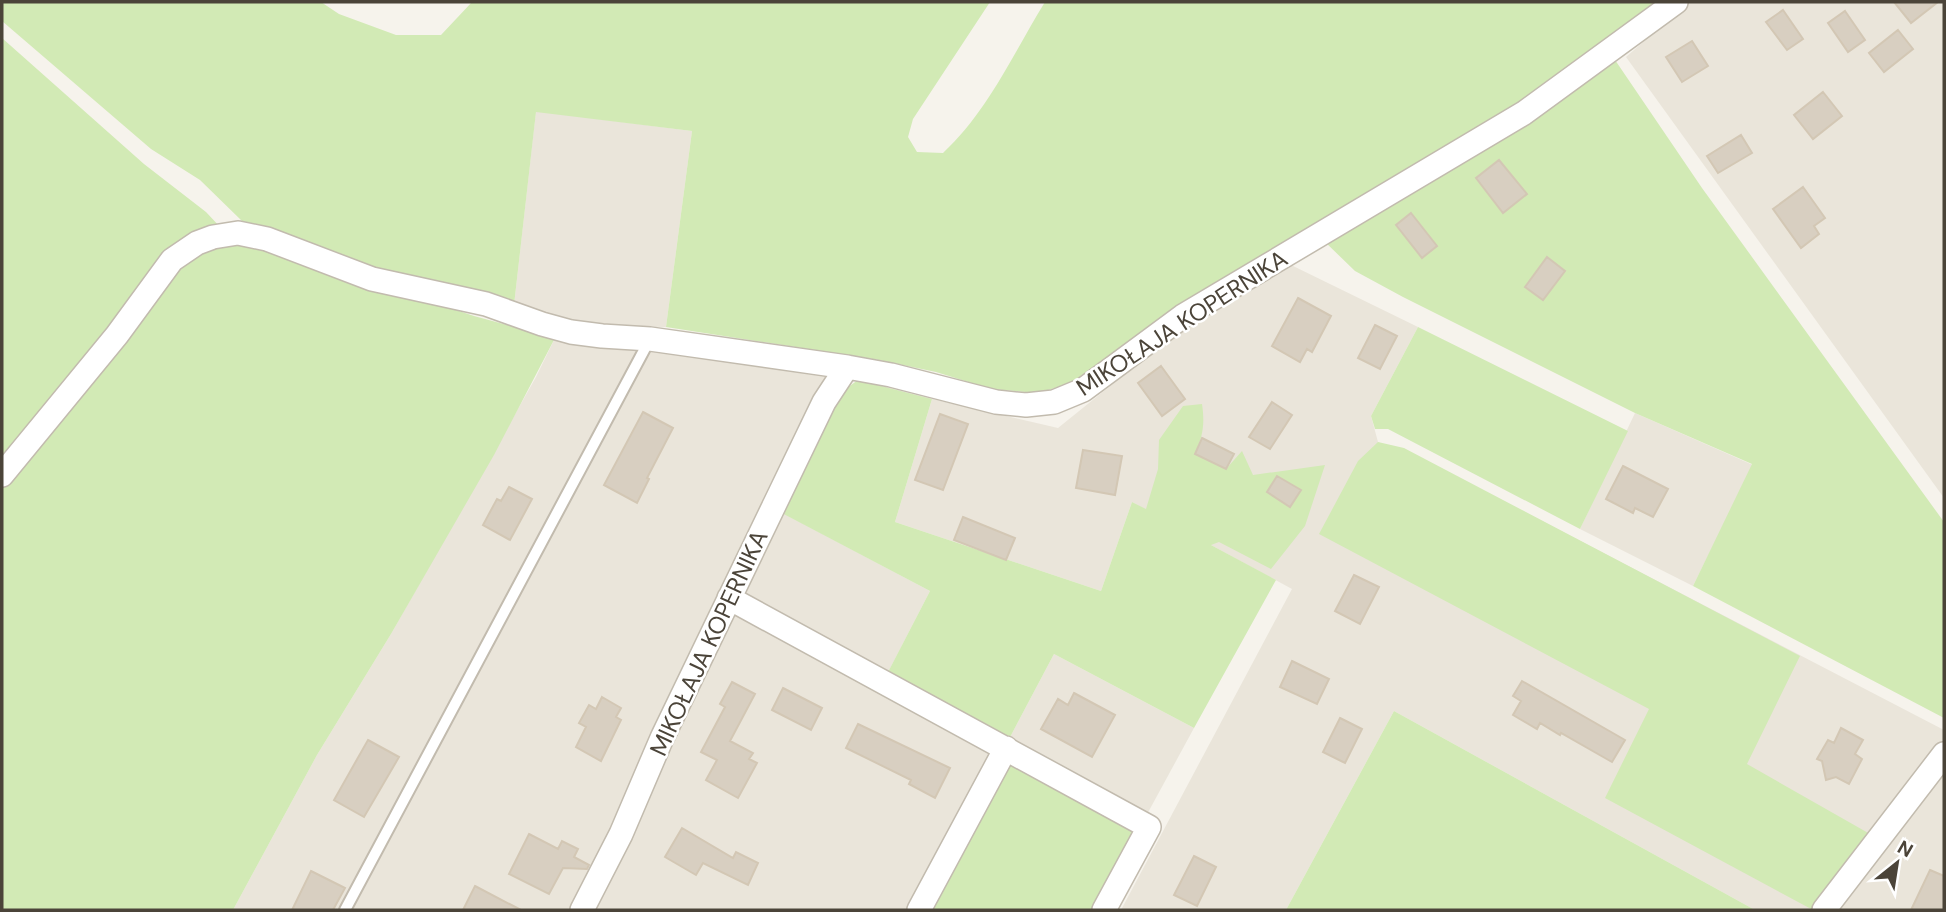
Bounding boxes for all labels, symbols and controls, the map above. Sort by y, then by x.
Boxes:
street label: MIKOŁAJA KOPERNIKA [1070,243,1293,403]
street label: MIKOŁAJA KOPERNIKA [643,525,775,761]
north arrow [1862,828,1932,898]
text: N [1893,834,1918,863]

